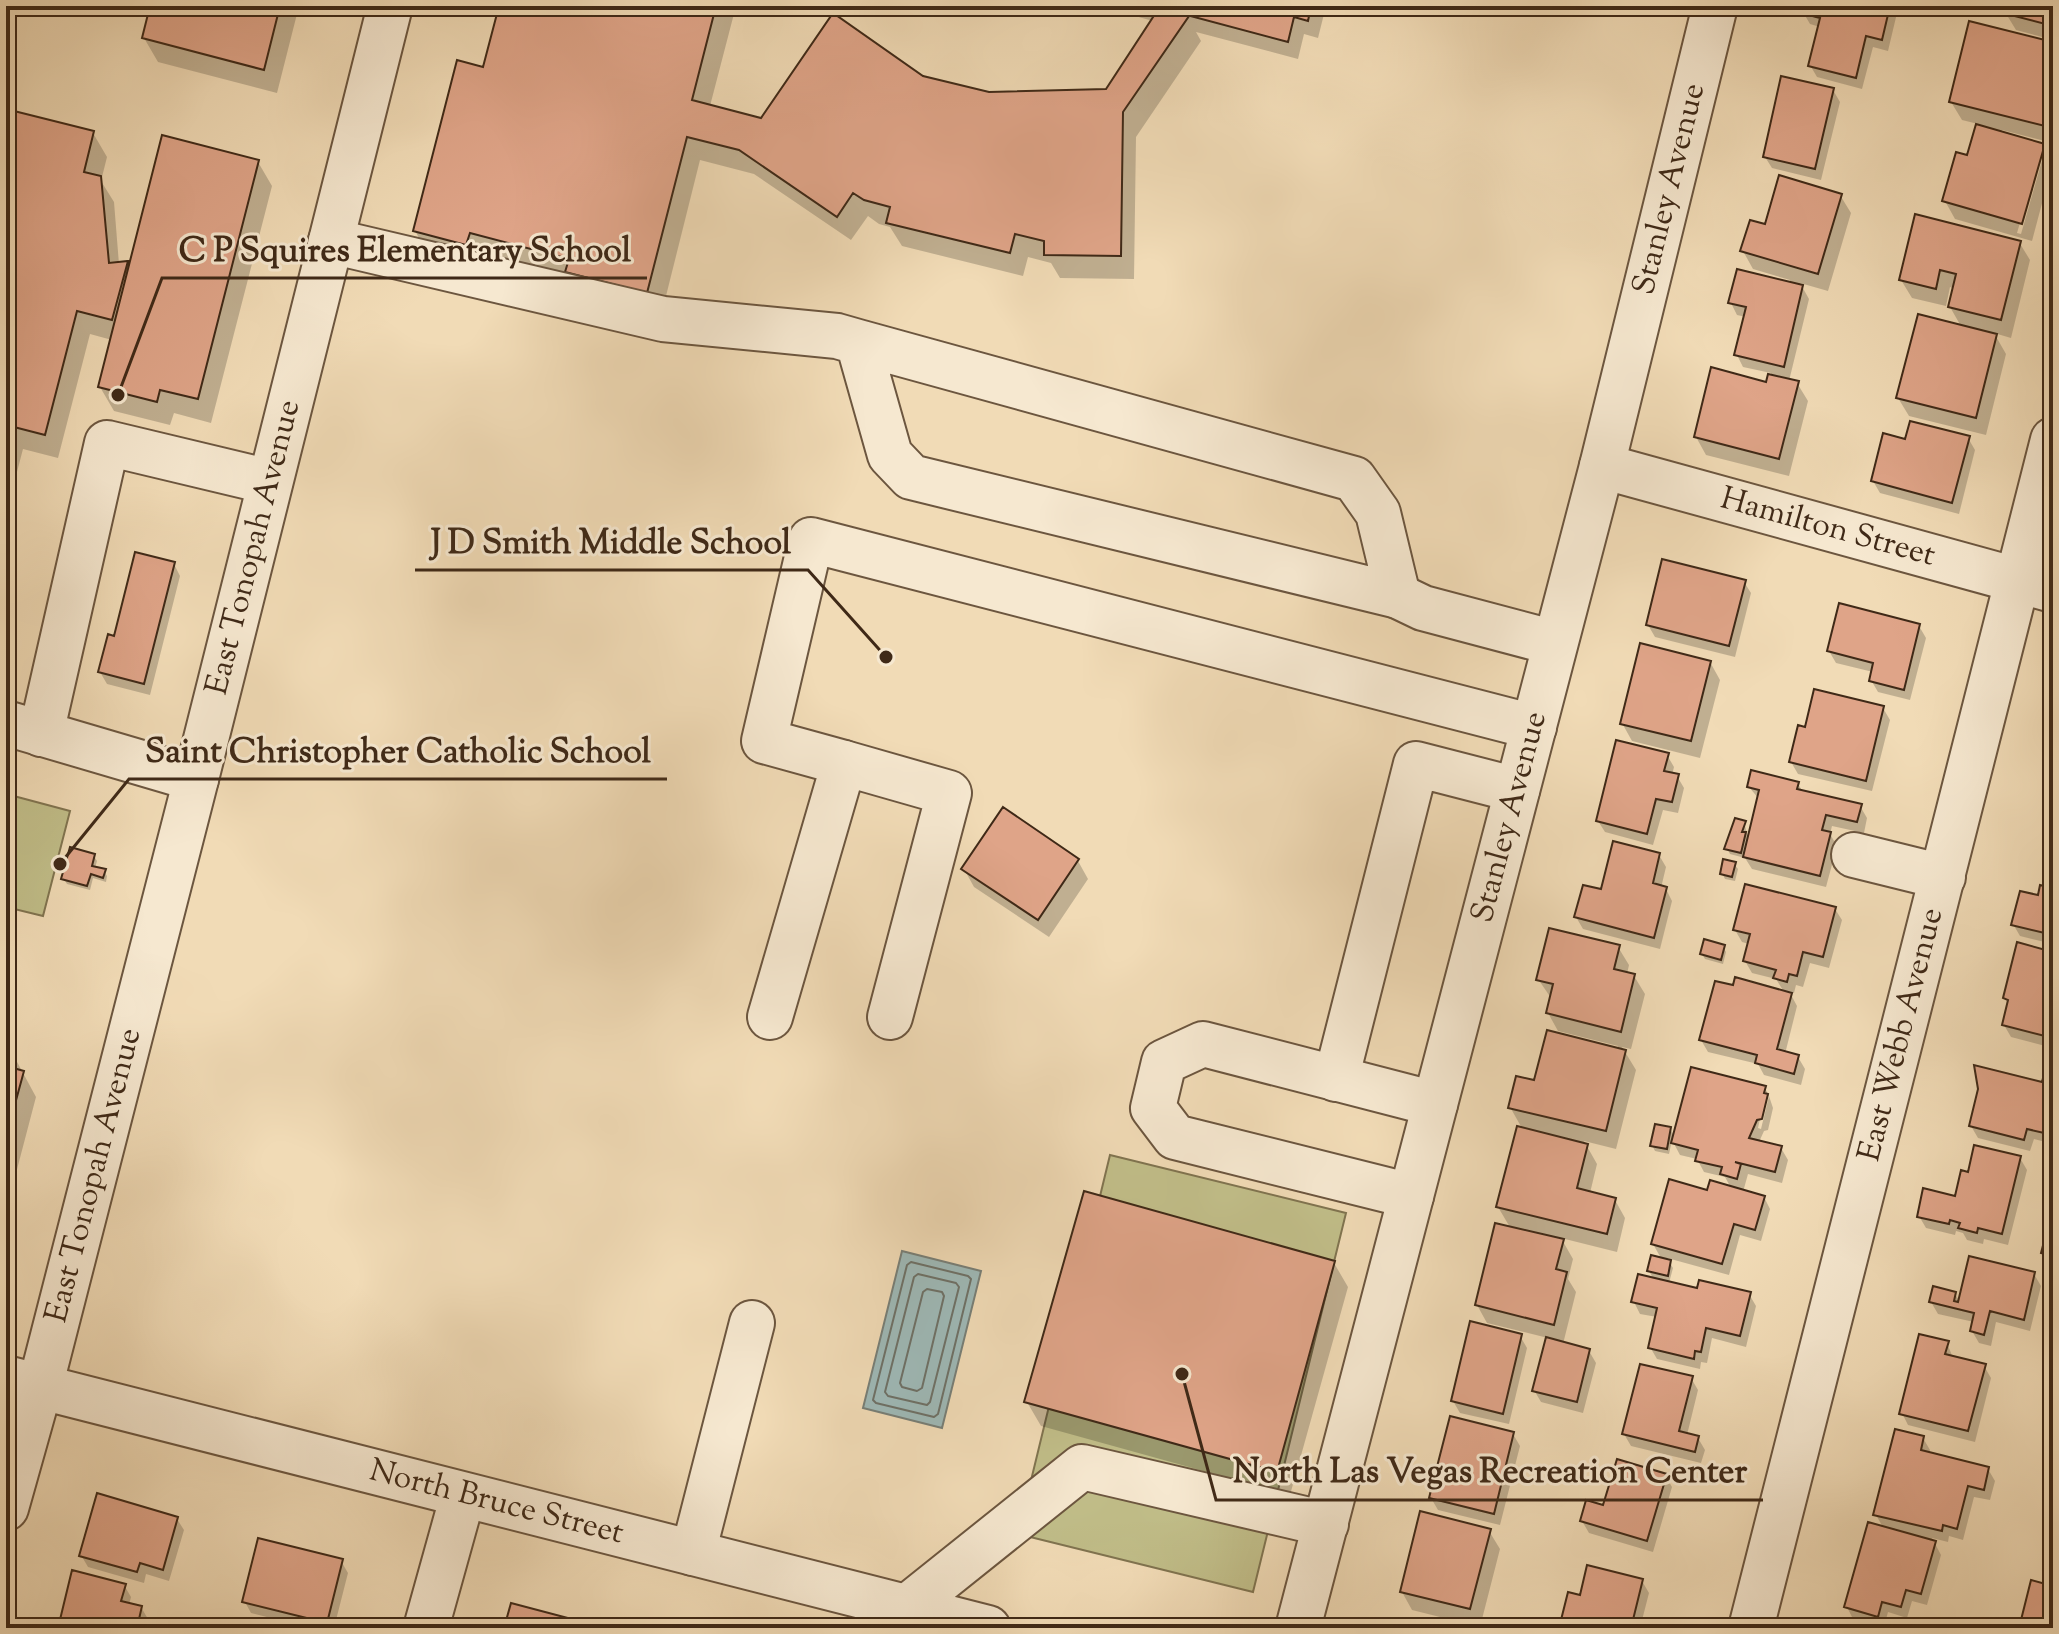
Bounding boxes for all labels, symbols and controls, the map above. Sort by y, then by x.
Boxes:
street label: Stanley Avenue [1622,79,1718,300]
callout: C P Squires Elementary School [162,220,647,278]
text: C P Squires Elementary School [179,228,632,277]
street label: East Tonopah Avenue [195,395,313,700]
street label: Hamilton Street [1715,477,1940,580]
callout: J D Smith Middle School [415,512,808,570]
text: J D Smith Middle School [428,520,792,569]
street label: Stanley Avenue [1460,707,1560,928]
callout: Saint Christopher Catholic School [129,721,667,779]
text: Saint Christopher Catholic School [145,729,652,778]
street label: East Webb Avenue [1847,903,1956,1167]
street label: East Tonopah Avenue [34,1023,154,1328]
callout: North Las Vegas Recreation Center [1216,1442,1763,1500]
street label: North Bruce Street [364,1448,628,1557]
text: North Las Vegas Recreation Center [1233,1449,1747,1498]

